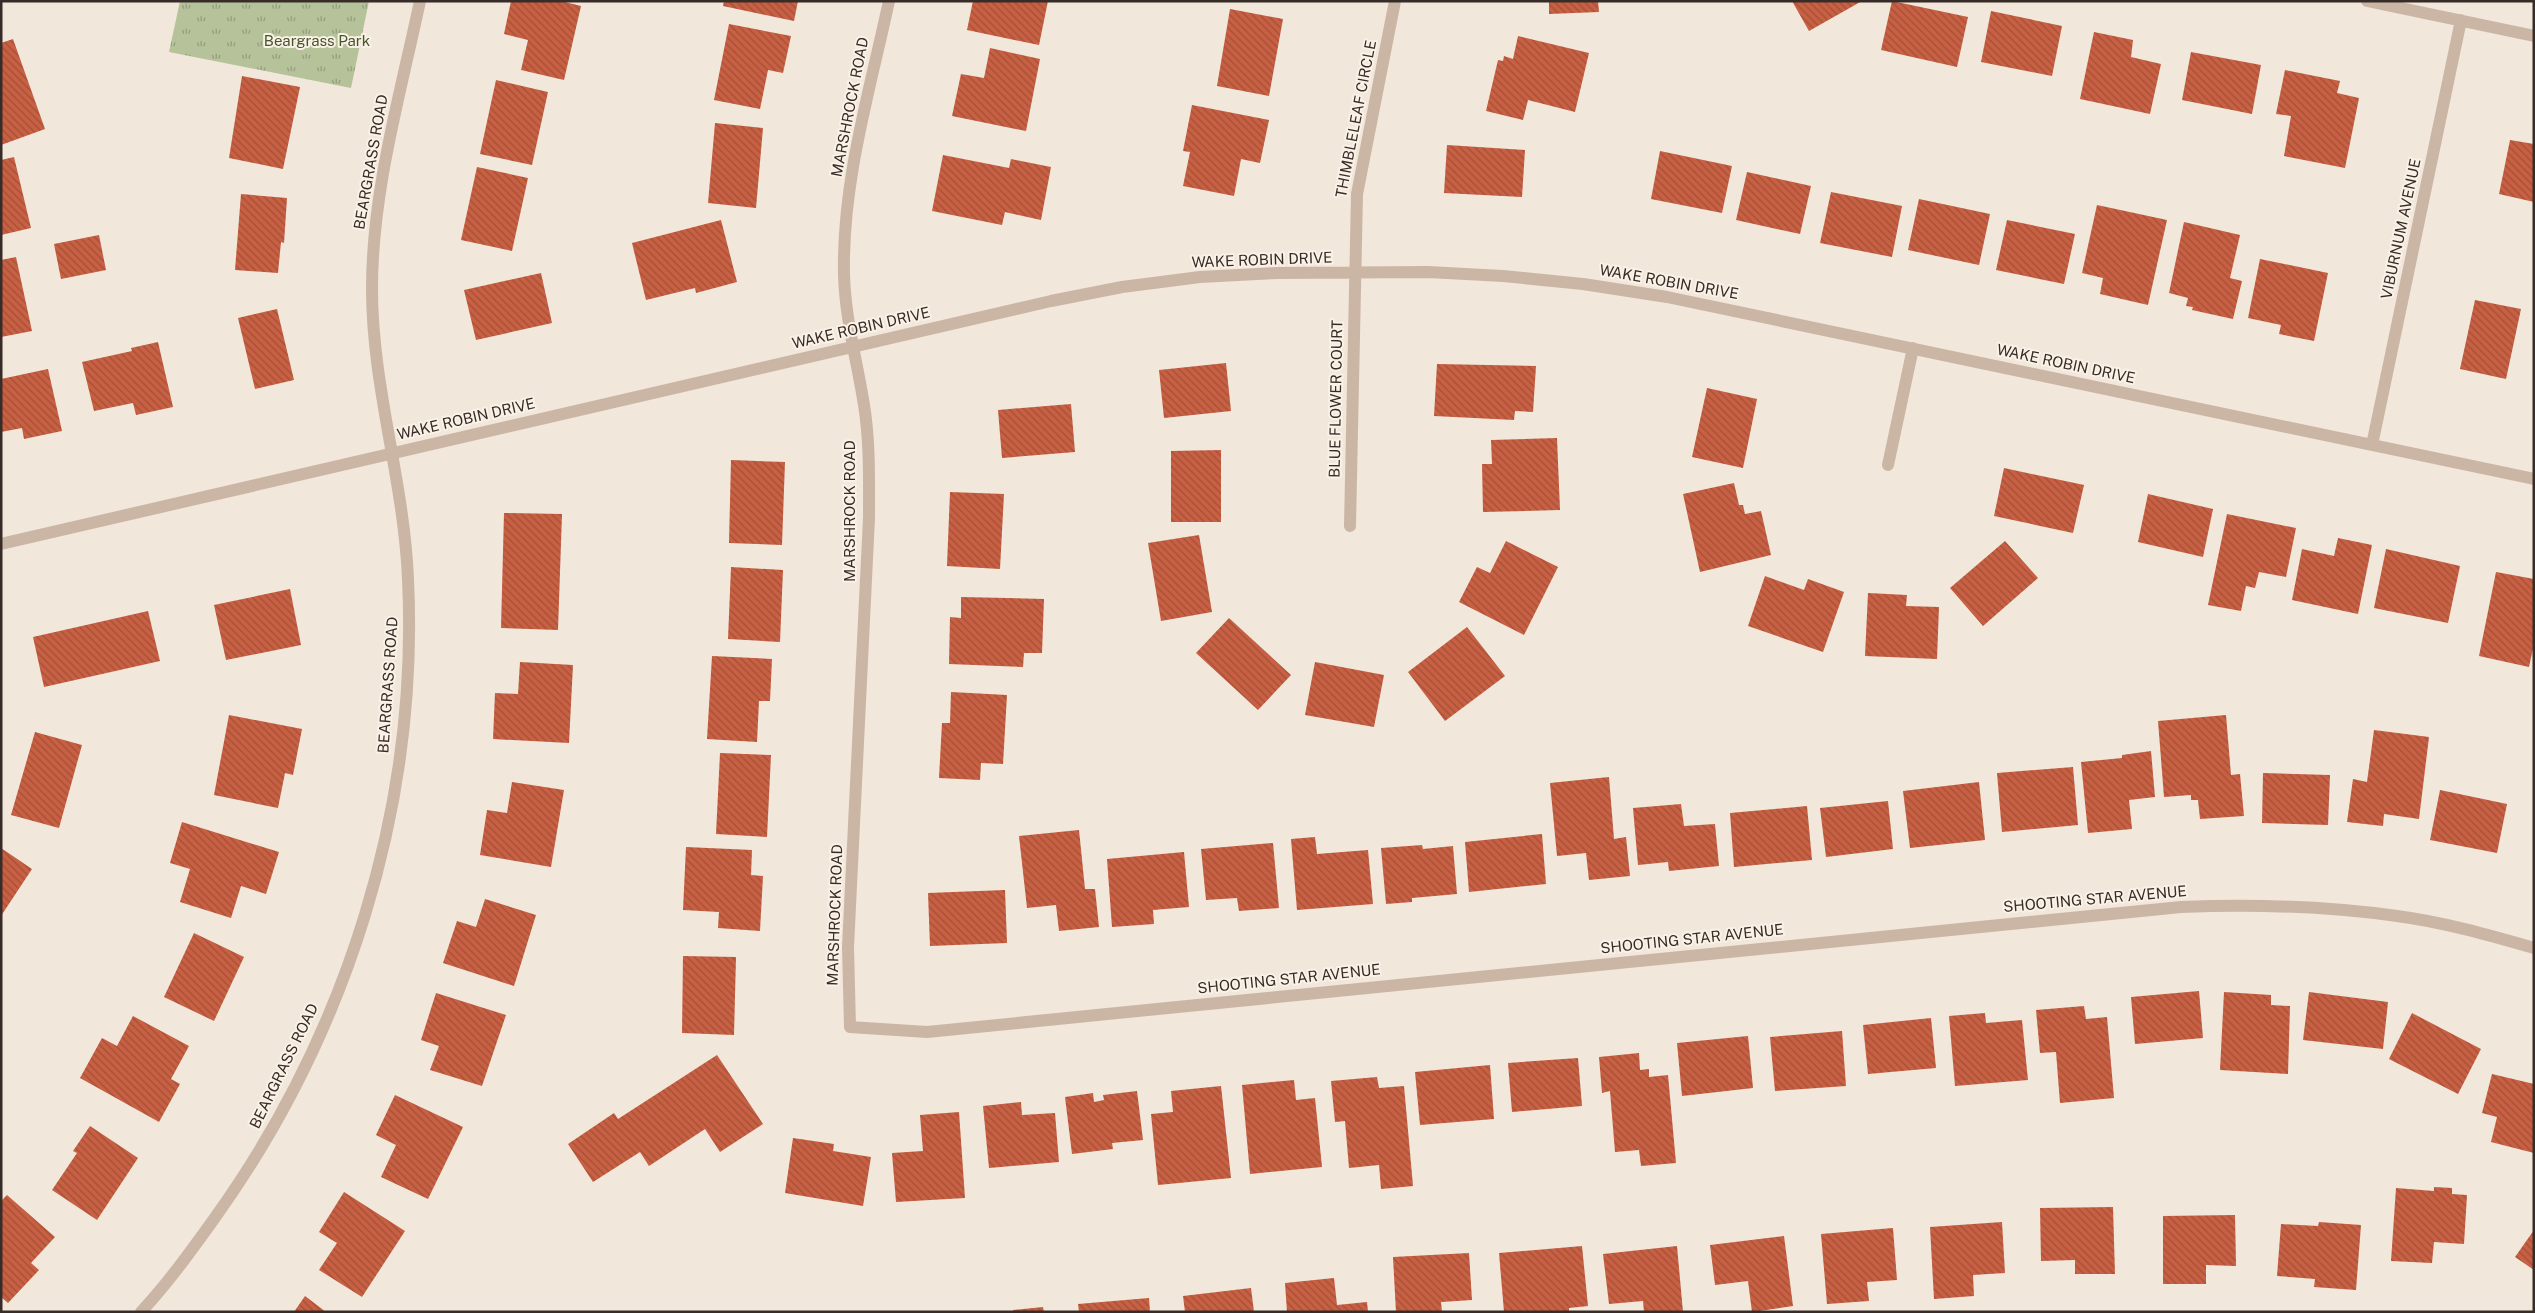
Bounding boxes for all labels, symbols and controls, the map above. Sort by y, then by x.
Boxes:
park label: Beargrass Park [264,32,370,49]
street label: MARSHROCK ROAD [828,36,871,178]
street label: THIMBLELEAF CIRCLE [1332,39,1379,199]
street label: BEARGRASS ROAD [350,93,391,231]
street label: VIBURNUM AVENUE [2377,157,2424,301]
street label: WAKE ROBIN DRIVE [1191,249,1333,270]
street label: WAKE ROBIN DRIVE [1598,261,1740,302]
street label: WAKE ROBIN DRIVE [790,303,931,352]
street label: BLUE FLOWER COURT [1326,320,1345,478]
street label: WAKE ROBIN DRIVE [1995,341,2137,386]
street label: WAKE ROBIN DRIVE [395,394,536,443]
street label: MARSHROCK ROAD [841,440,858,582]
street label: BEARGRASS ROAD [374,616,401,754]
street label: MARSHROCK ROAD [824,844,845,986]
street label: SHOOTING STAR AVENUE [2003,882,2187,915]
street label: SHOOTING STAR AVENUE [1600,920,1784,957]
street label: SHOOTING STAR AVENUE [1197,960,1381,997]
street label: BEARGRASS ROAD [246,1000,321,1131]

